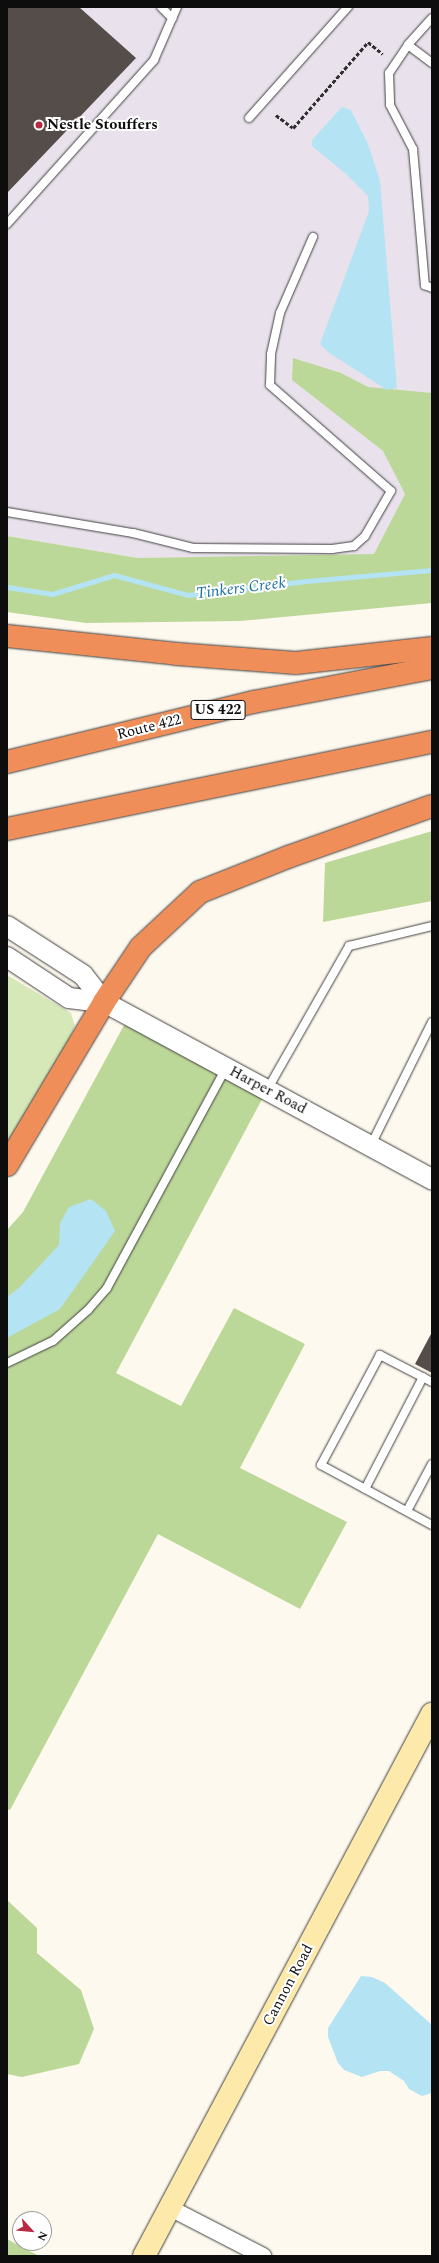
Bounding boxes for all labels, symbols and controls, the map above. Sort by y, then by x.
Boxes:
place label: Nestle Stouffers [47,116,158,134]
marker: Nestle Stouffers [34,120,44,130]
water label: Tinkers Creek [195,573,287,603]
road number: US 422 [190,698,246,722]
street label: Route 422 [115,710,183,744]
street label: Harper Road [226,1062,310,1118]
street label: Cannon Road [259,1941,317,2029]
north arrow [12,2211,52,2251]
text: N [33,2228,52,2244]

